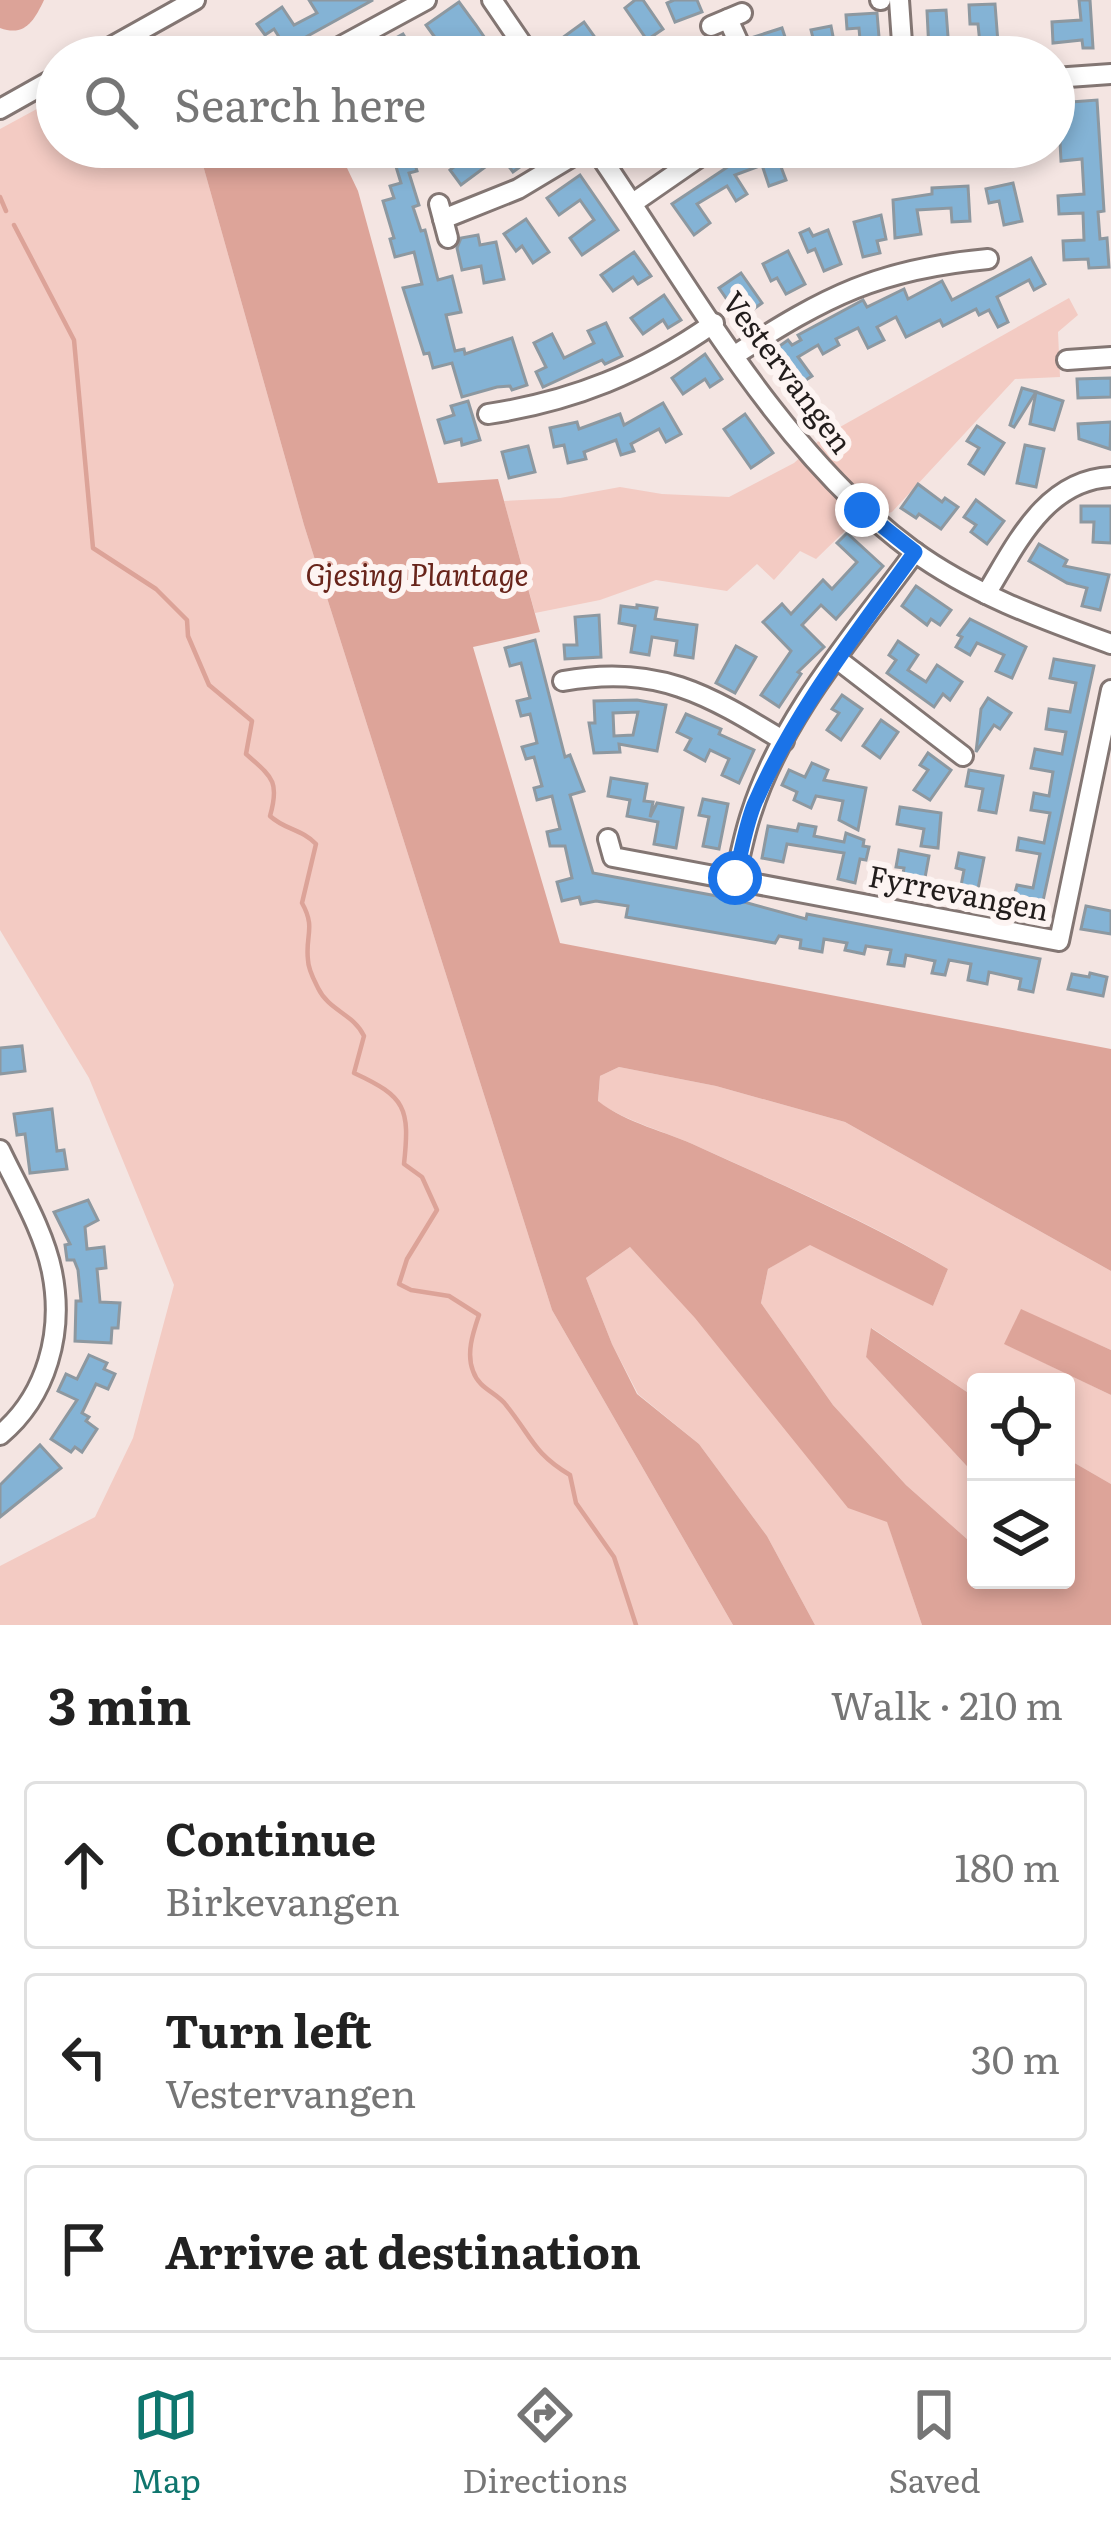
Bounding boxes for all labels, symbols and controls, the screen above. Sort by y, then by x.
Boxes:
search box [36,36,1075,168]
icon: search [78,69,144,135]
text: Search here [174,69,426,136]
street label: Vestervangen [713,281,865,461]
route end [835,483,889,537]
park label: Gjesing Plantage [305,551,529,595]
route start [708,851,762,905]
street label: Fyrrevangen [865,852,1053,930]
map controls [967,1373,1075,1589]
button: locate [967,1373,1075,1481]
button: layers [967,1481,1075,1589]
text: 3 min [48,1665,192,1741]
text: Walk · 210 m [831,1674,1063,1732]
text: Continue [165,1803,376,1870]
icon: ahead [51,1832,117,1898]
text: 180 m [954,1836,1060,1894]
text: Birkevangen [165,1870,400,1928]
text: Turn left [165,1995,372,2062]
icon: left [51,2024,117,2090]
text: 30 m [971,2028,1060,2086]
text: Vestervangen [165,2062,416,2120]
icon: arrive [51,2216,117,2282]
text: Arrive at destination [165,2216,641,2283]
tab: Map [131,2382,201,2503]
tab: Directions [462,2382,627,2503]
tab: Saved [888,2382,980,2503]

